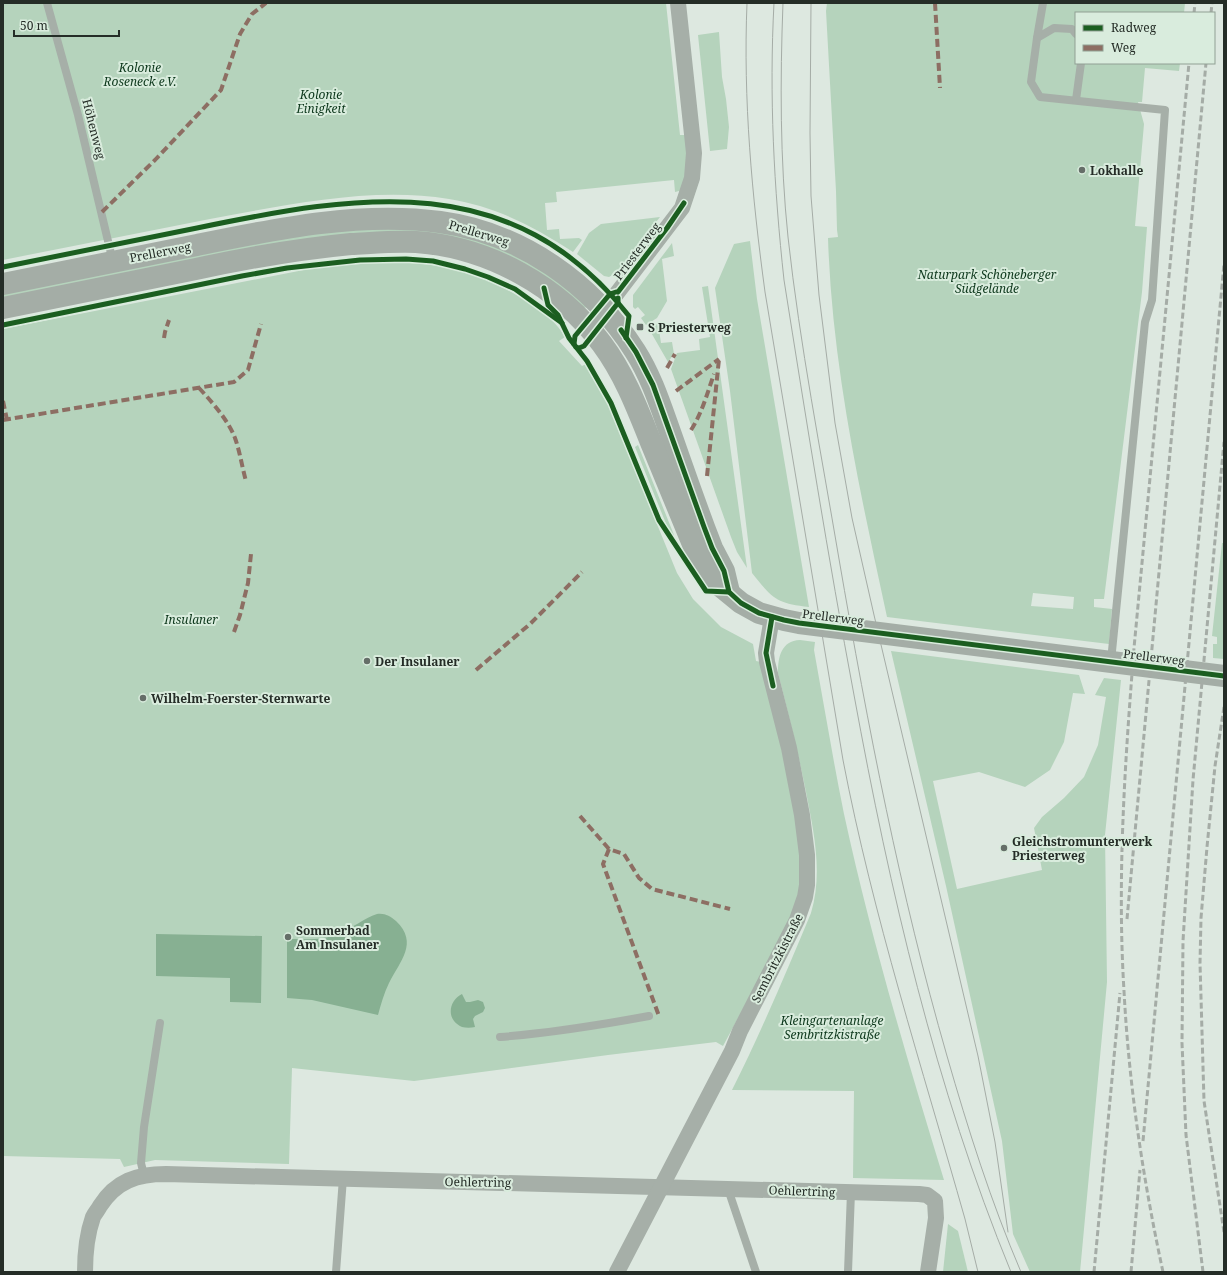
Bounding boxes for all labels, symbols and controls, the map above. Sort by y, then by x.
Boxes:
scale bar [14,12,119,38]
legend [1075,12,1215,64]
text: 50 m [20,17,48,34]
text: Radweg [1111,19,1157,36]
text: Weg [1111,39,1136,56]
park label: Kolonie Roseneck e.V. [103,59,177,90]
park label: Kolonie Einigkeit [295,86,346,117]
street label: Höhenweg [78,97,110,161]
place label: Lokhalle [1090,162,1144,179]
marker: Lokhalle [1077,165,1087,175]
street label: Prellerweg [447,216,512,250]
street label: Priesterweg [610,218,665,283]
street label: Prellerweg [128,238,193,266]
park label: Naturpark Schöneberger Südgelände [917,266,1057,297]
place label: S Priesterweg [648,319,731,336]
marker: S Priesterweg [635,322,645,332]
street label: Prellerweg [801,605,865,629]
park label: Insulaner [163,611,218,628]
street label: Prellerweg [1122,645,1186,669]
place label: Der Insulaner [375,653,460,670]
marker: Der Insulaner [362,656,372,666]
place label: Wilhelm-Foerster-Sternwarte [151,690,330,707]
marker: Wilhelm-Foerster-Sternwarte [138,693,148,703]
place label: Gleichstromunterwerk Priesterweg [1012,833,1152,864]
marker: Gleichstromunterwerk Priesterweg [999,843,1009,853]
street label: Sembritzkistraße [747,910,807,1006]
place label: Sommerbad Am Insulaner [296,922,380,953]
marker: Sommerbad Am Insulaner [283,932,293,942]
park label: Kleingartenanlage Sembritzkistraße [780,1012,884,1043]
street label: Oehlertring [445,1173,512,1191]
street label: Oehlertring [768,1181,836,1201]

